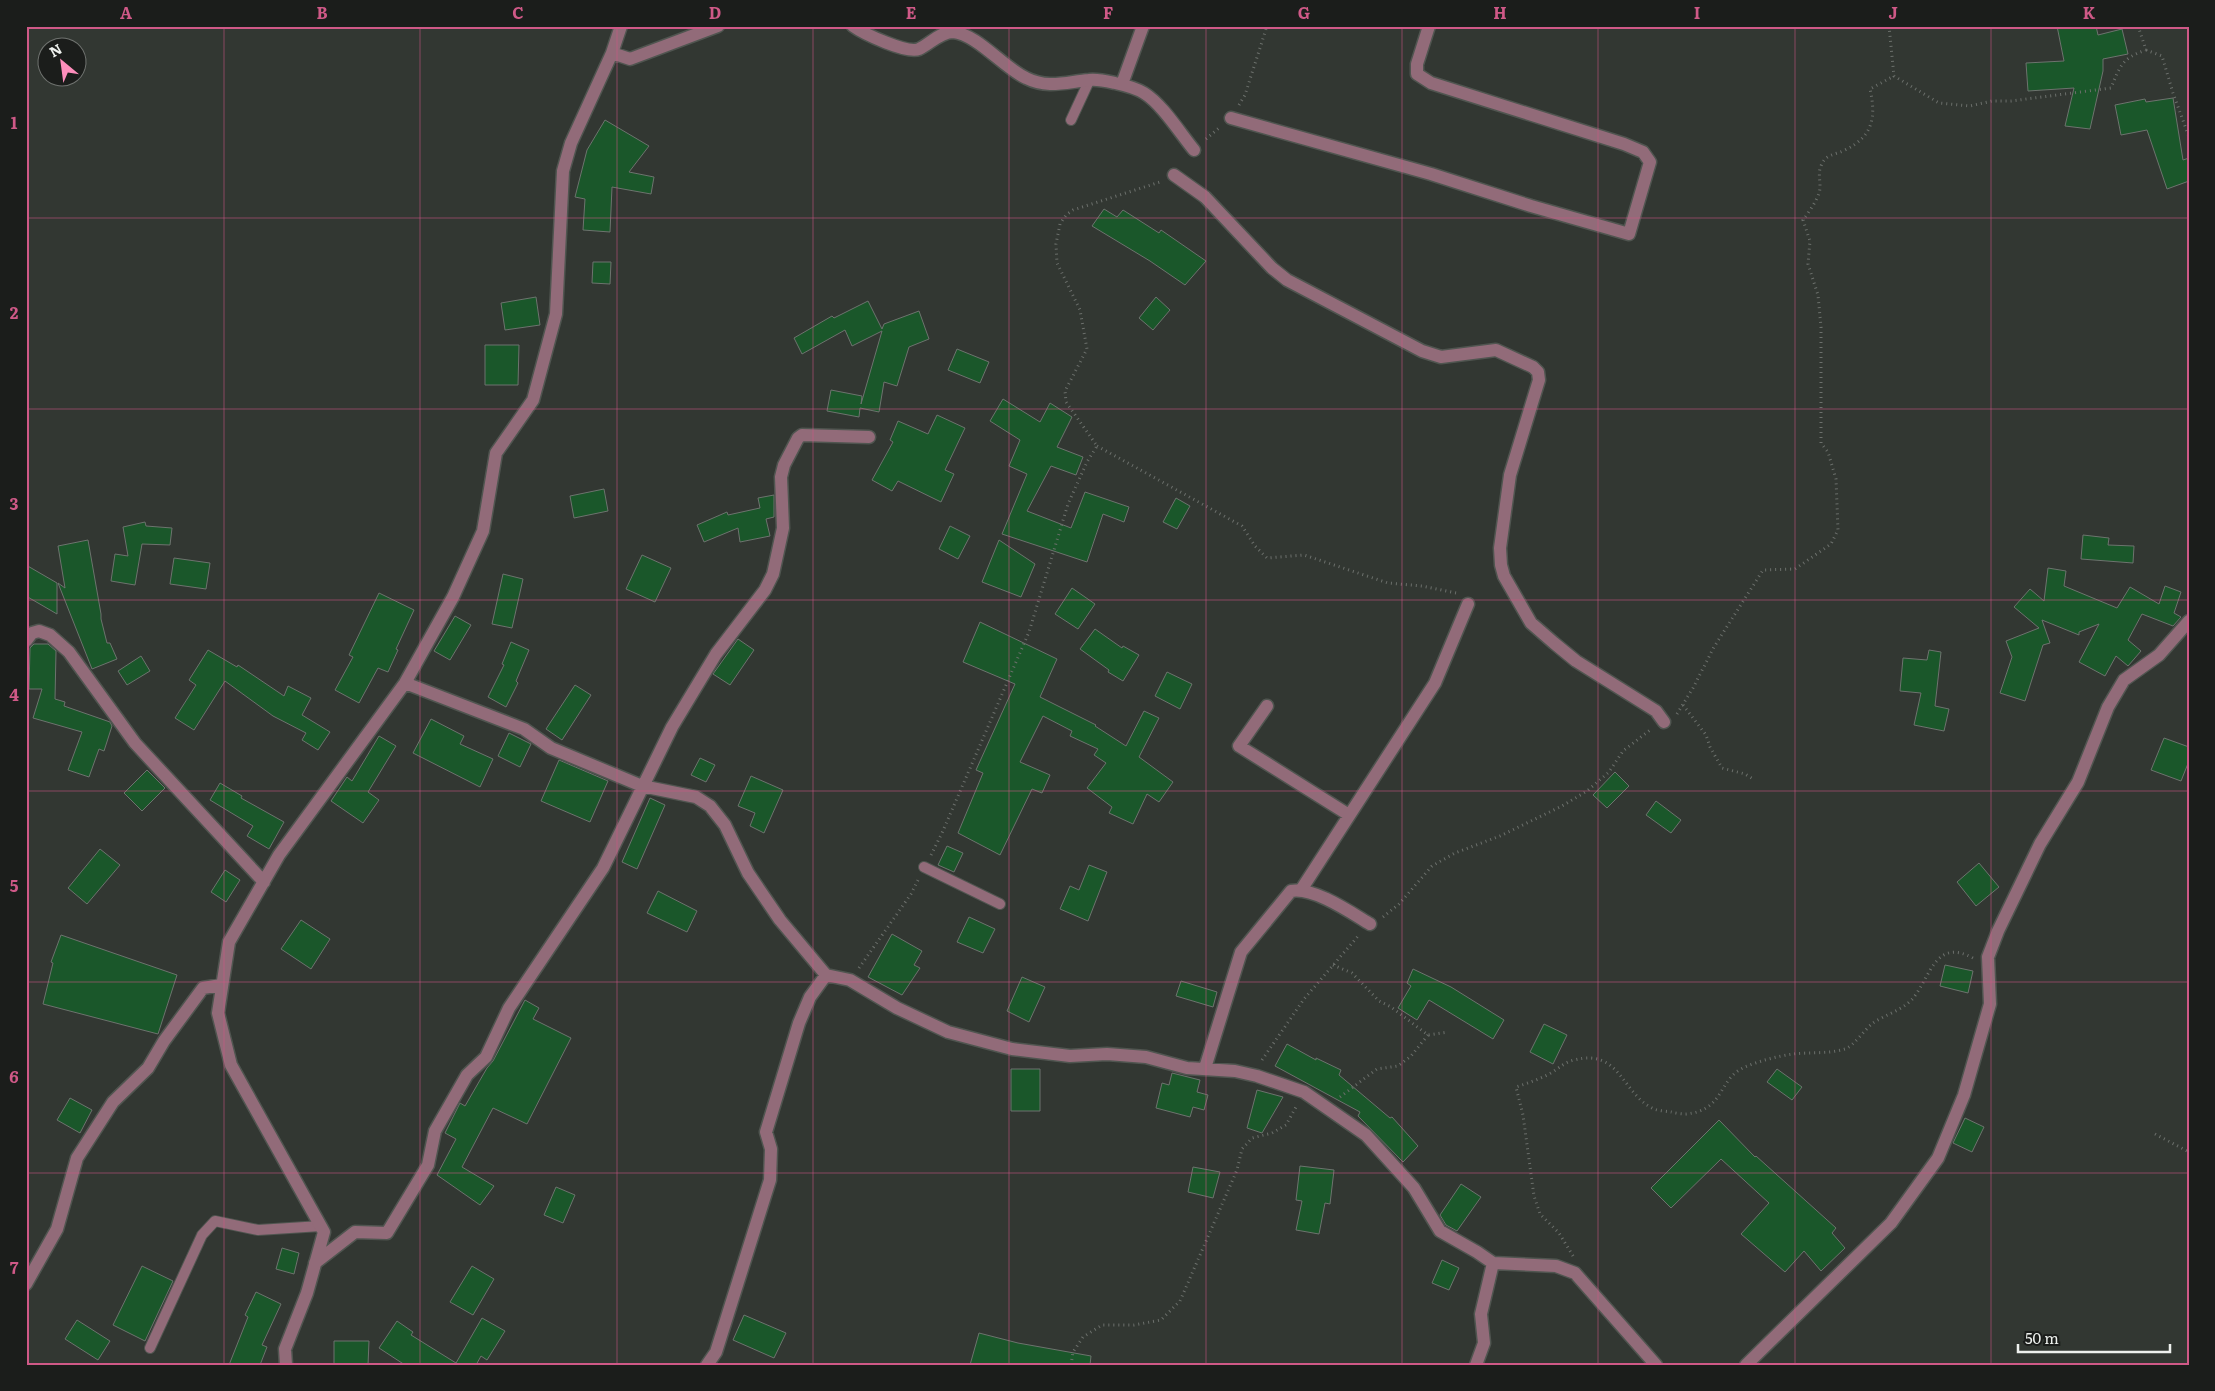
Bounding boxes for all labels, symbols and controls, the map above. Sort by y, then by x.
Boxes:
text: A [120,0,132,24]
text: B [316,0,328,24]
text: C [512,0,524,24]
text: D [709,0,721,24]
text: E [906,0,917,24]
text: F [1103,0,1113,24]
text: G [1298,0,1310,24]
text: H [1493,0,1507,24]
text: I [1694,0,1700,24]
text: J [1888,0,1898,24]
text: K [2083,0,2096,24]
north arrow [38,38,88,88]
text: N [45,38,65,61]
text: 1 [11,110,18,134]
text: 2 [10,300,19,324]
text: 3 [10,491,19,515]
text: 4 [9,682,19,706]
text: 5 [10,873,19,897]
text: 6 [9,1064,19,1088]
text: 7 [10,1255,19,1279]
scale bar [2018,1321,2170,1353]
text: 50 m [2025,1326,2059,1349]

